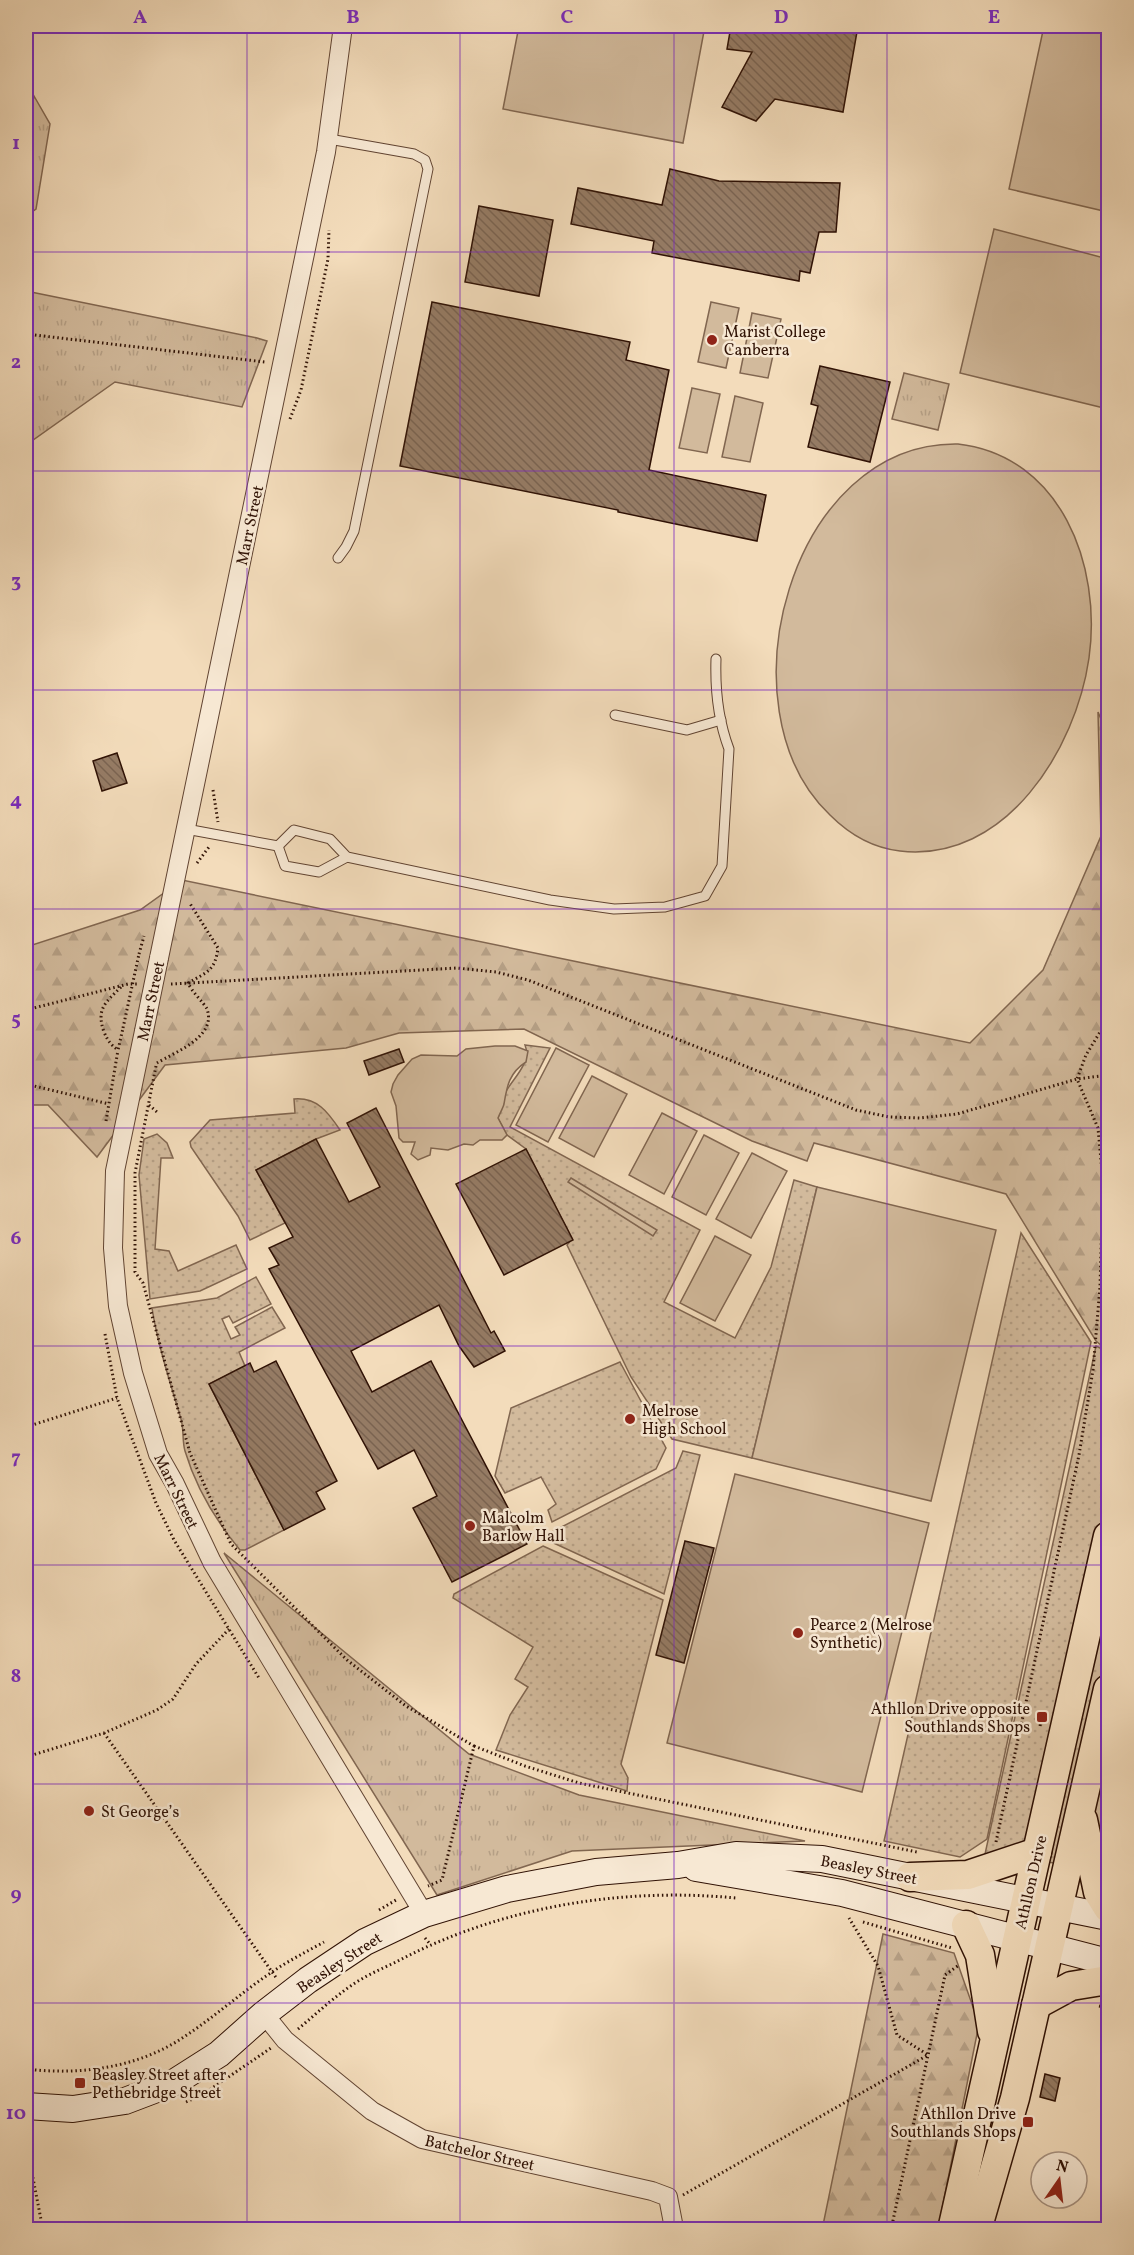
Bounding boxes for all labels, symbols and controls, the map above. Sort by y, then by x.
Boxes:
text: A [133,4,147,32]
text: B [346,4,360,32]
text: C [561,4,574,32]
text: D [774,4,788,32]
text: E [988,4,1000,32]
text: 1 [12,130,20,158]
place label: Marist College Canberra [724,322,826,362]
marker: Marist College Canberra [705,333,719,347]
text: 2 [11,349,21,377]
street label: Marr Street [232,483,270,568]
text: 3 [11,568,21,596]
text: 4 [10,787,22,815]
street label: Marr Street [133,959,171,1044]
text: 5 [11,1006,21,1034]
text: 6 [11,1225,22,1253]
place label: Melrose High School [642,1401,727,1441]
marker: Melrose High School [623,1412,637,1426]
text: 7 [11,1444,21,1472]
street label: Marr Street [147,1450,203,1534]
place label: Malcolm Barlow Hall [482,1508,565,1548]
marker: Malcolm Barlow Hall [463,1519,477,1533]
place label: Pearce 2 (Melrose Synthetic) [810,1615,932,1655]
marker: Pearce 2 (Melrose Synthetic) [791,1626,805,1640]
text: 8 [11,1663,21,1691]
place label: Athllon Drive opposite Southlands Shops [871,1699,1030,1739]
marker: Athllon Drive opposite Southlands Shops [1035,1710,1049,1724]
place label: St George’s [101,1802,179,1824]
marker: St George’s [82,1804,96,1818]
street label: Athllon Drive [1010,1833,1053,1932]
street label: Beasley Street [818,1851,919,1891]
text: 9 [10,1881,22,1909]
street label: Beasley Street [293,1928,387,2000]
place label: Beasley Street after Pethebridge Street [92,2065,227,2105]
marker: Beasley Street after Pethebridge Street [73,2076,87,2090]
text: 10 [6,2100,26,2128]
place label: Athllon Drive Southlands Shops [890,2104,1016,2144]
marker: Athllon Drive Southlands Shops [1021,2115,1035,2129]
street label: Batchelor Street [422,2131,537,2177]
north arrow [1029,2150,1089,2210]
text: N [1054,2155,1071,2180]

